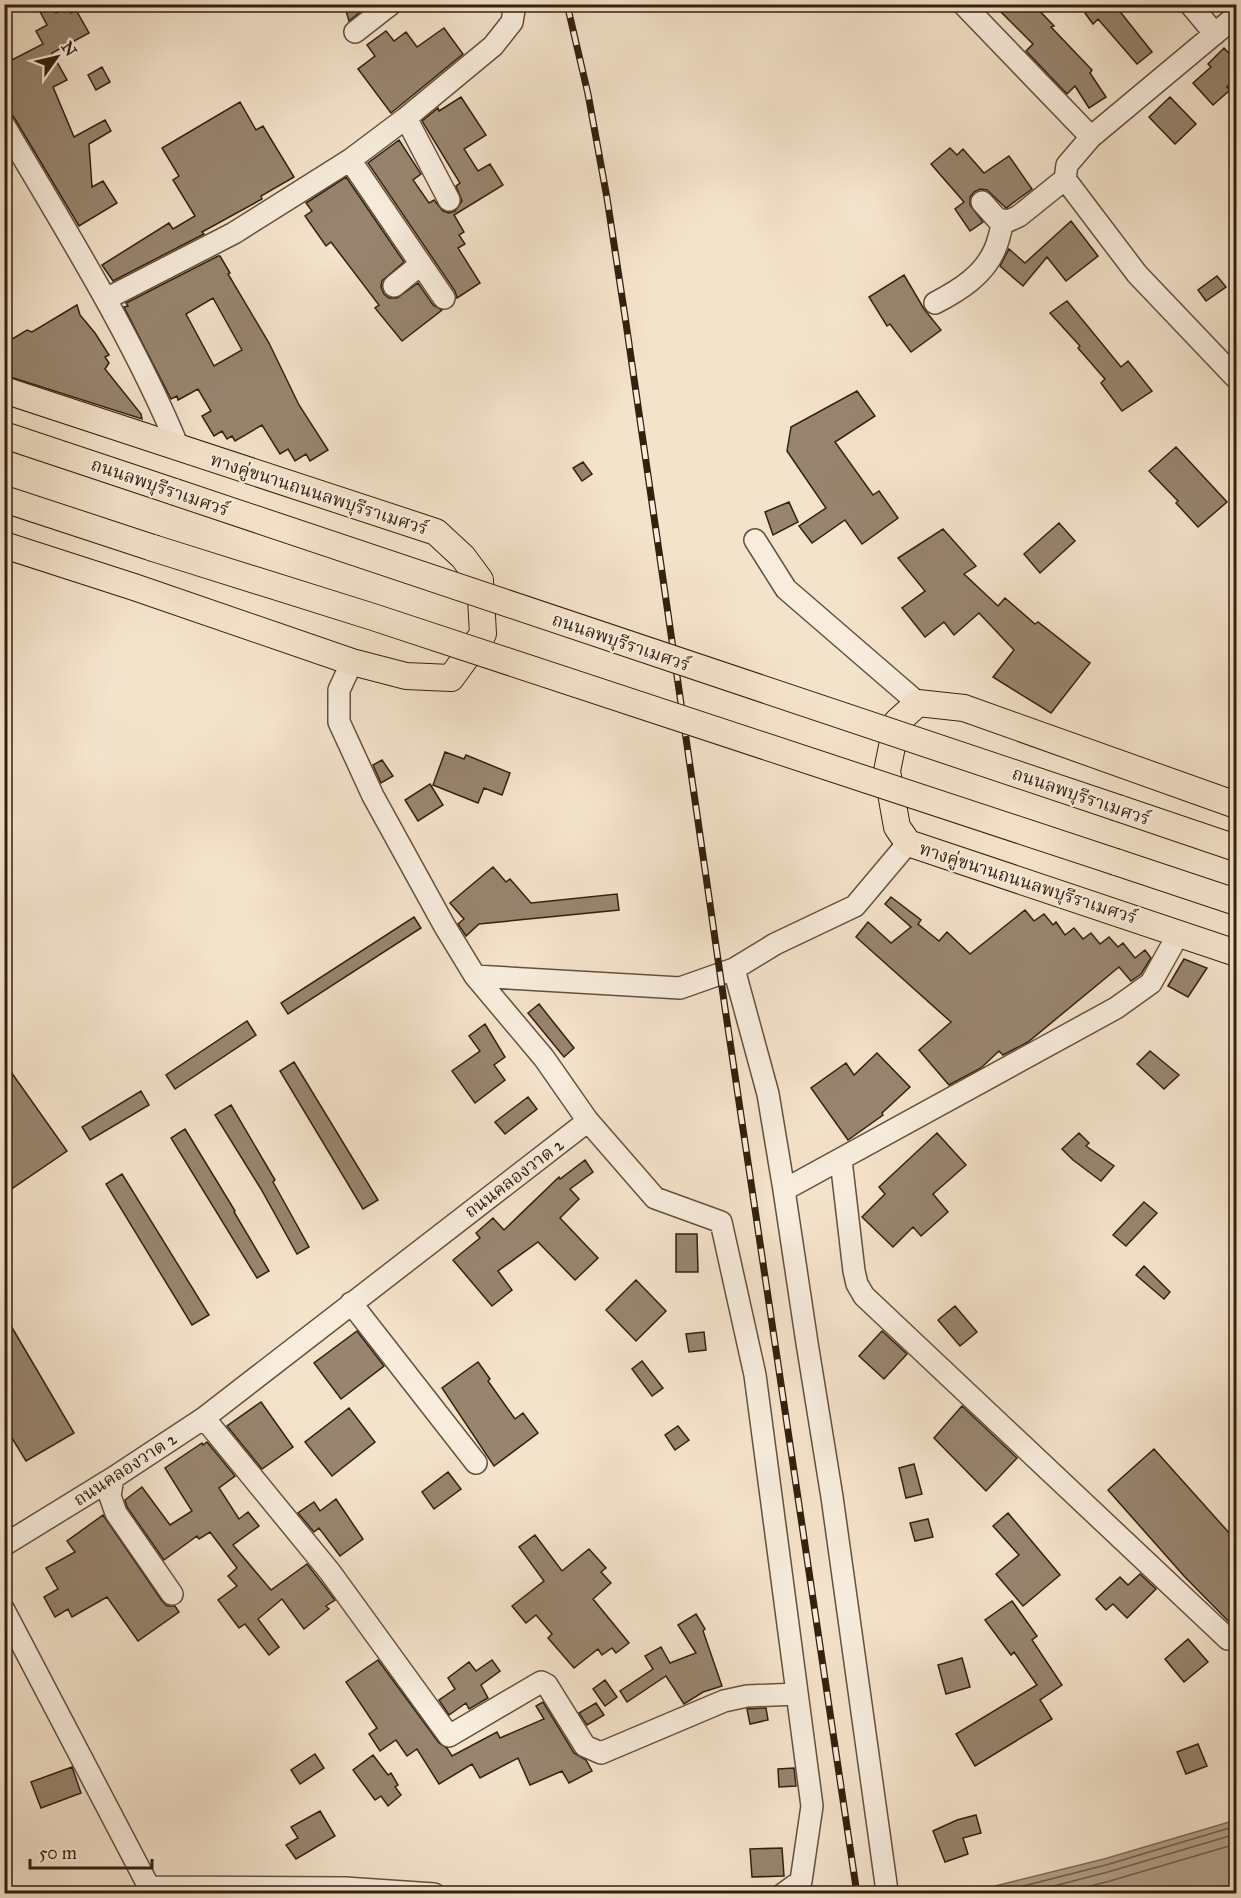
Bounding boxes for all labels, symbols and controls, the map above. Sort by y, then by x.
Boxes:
north arrow [27,27,87,87]
text: N [57,38,81,60]
street label: ทางคู่ขนานถนนลพบุรีราเมศวร์ [207,448,431,541]
street label: ถนนลพบุรีราเมศวร์ [88,453,233,522]
street label: ถนนลพบุรีราเมศวร์ [549,608,694,677]
street label: ถนนลพบุรีราเมศวร์ [1009,762,1154,831]
street label: ทางคู่ขนานถนนลพบุรีราเมศวร์ [916,837,1140,930]
street label: ถนนคลองวาด 2 [460,1133,568,1223]
street label: ถนนคลองวาด 2 [69,1427,181,1511]
scale bar [30,1832,152,1870]
text: 50 m [39,1842,77,1864]

